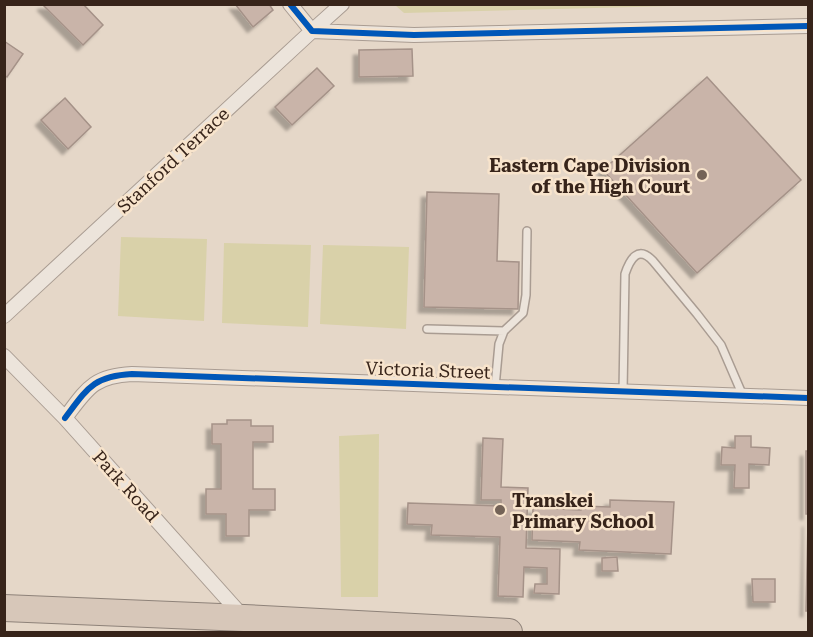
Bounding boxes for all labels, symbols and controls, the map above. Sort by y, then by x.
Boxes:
street label: Stanford Terrace [113,103,233,217]
place label: Eastern Cape Division of the High Court [489,155,690,197]
marker: Eastern Cape Division of the High Court [695,168,709,182]
street label: Victoria Street [365,357,491,383]
street label: Park Road [89,446,164,526]
place label: Transkei Primary School [512,490,654,532]
marker: Transkei Primary School [493,503,507,517]

